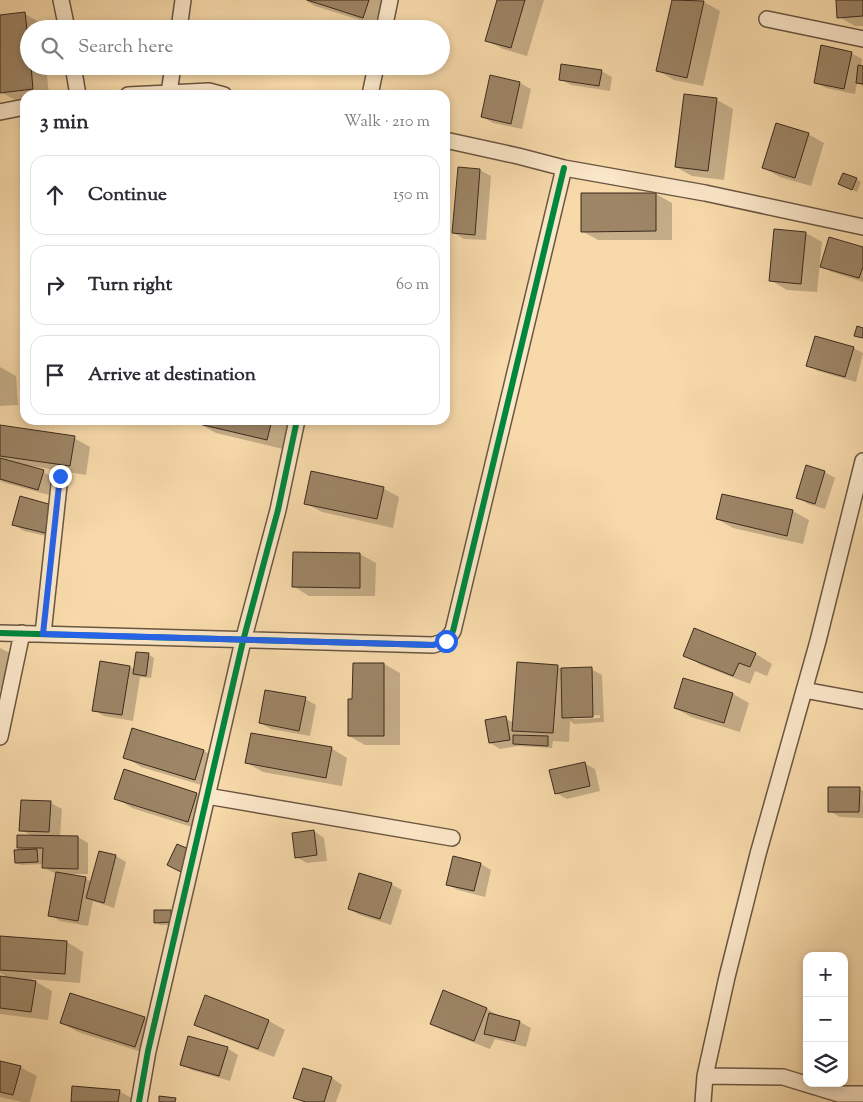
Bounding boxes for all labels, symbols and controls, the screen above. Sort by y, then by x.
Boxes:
search box [20,20,450,75]
icon: search [38,34,66,62]
text: Search here [78,34,173,61]
text: 3 min [40,108,89,138]
text: Walk · 210 m [344,111,430,134]
icon: ahead [41,181,69,209]
text: Continue [88,182,167,209]
text: 150 m [393,184,429,207]
icon: right [41,271,69,299]
text: Turn right [88,272,172,299]
text: 60 m [396,274,429,297]
icon: arrive [41,361,69,389]
text: Arrive at destination [88,362,256,389]
route end [49,465,72,488]
route start [435,630,458,653]
map controls [803,952,848,1087]
button: + [803,952,848,997]
button: − [803,997,848,1042]
button: layers [803,1042,848,1087]

